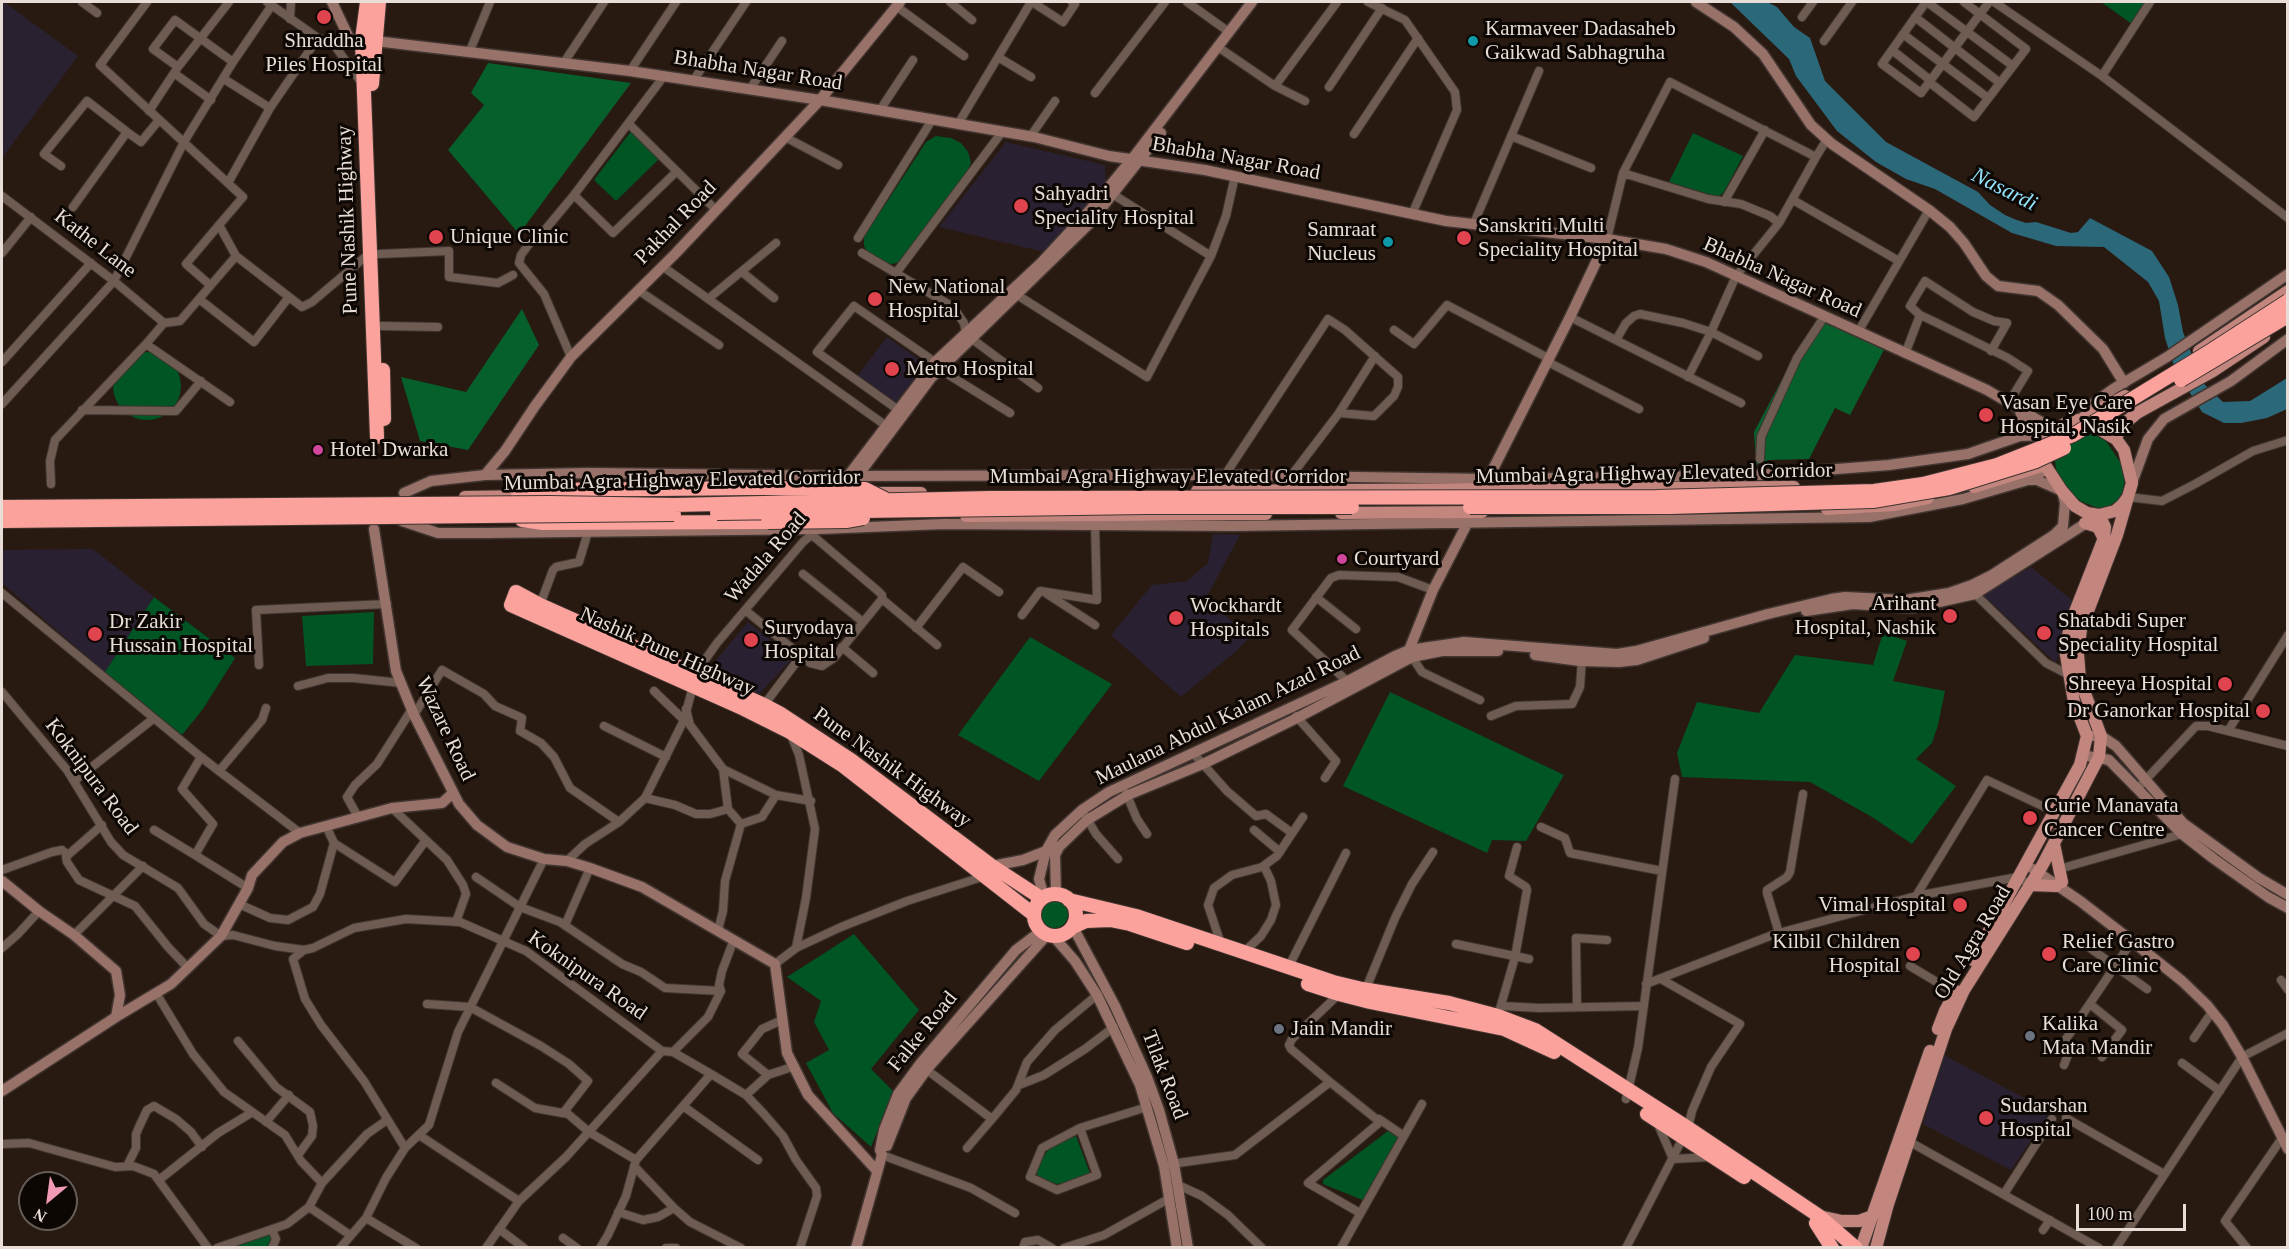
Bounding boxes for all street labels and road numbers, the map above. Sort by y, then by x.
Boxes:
street label: Bhabha Nagar Road [658,43,858,99]
street label: Pune Nashik Highway [332,112,364,328]
street label: Bhabha Nagar Road [1136,129,1336,189]
street label: Pakhal Road [625,170,727,276]
street label: Kathe Lane [44,200,146,288]
street label: Bhabha Nagar Road [1686,226,1878,330]
street label: Mumbai Agra Highway Elevated Corridor [1453,458,1855,490]
street label: Mumbai Agra Highway Elevated Corridor [967,464,1369,490]
street label: Mumbai Agra Highway Elevated Corridor [481,465,883,497]
street label: Wadala Road [714,501,818,615]
street label: Nashik Pune Highway [564,597,770,707]
street label: Maulana Abdul Kalam Azad Road [1076,633,1380,799]
street label: Wazare Road [406,665,484,793]
street label: Pune Nashik Highway [798,695,986,841]
street label: Koknipura Road [34,707,148,847]
street label: Old Agra Road [1926,875,2020,1011]
street label: Koknipura Road [515,921,659,1031]
street label: Falke Road [880,982,966,1082]
street label: Tilak Road [1134,1023,1194,1127]

